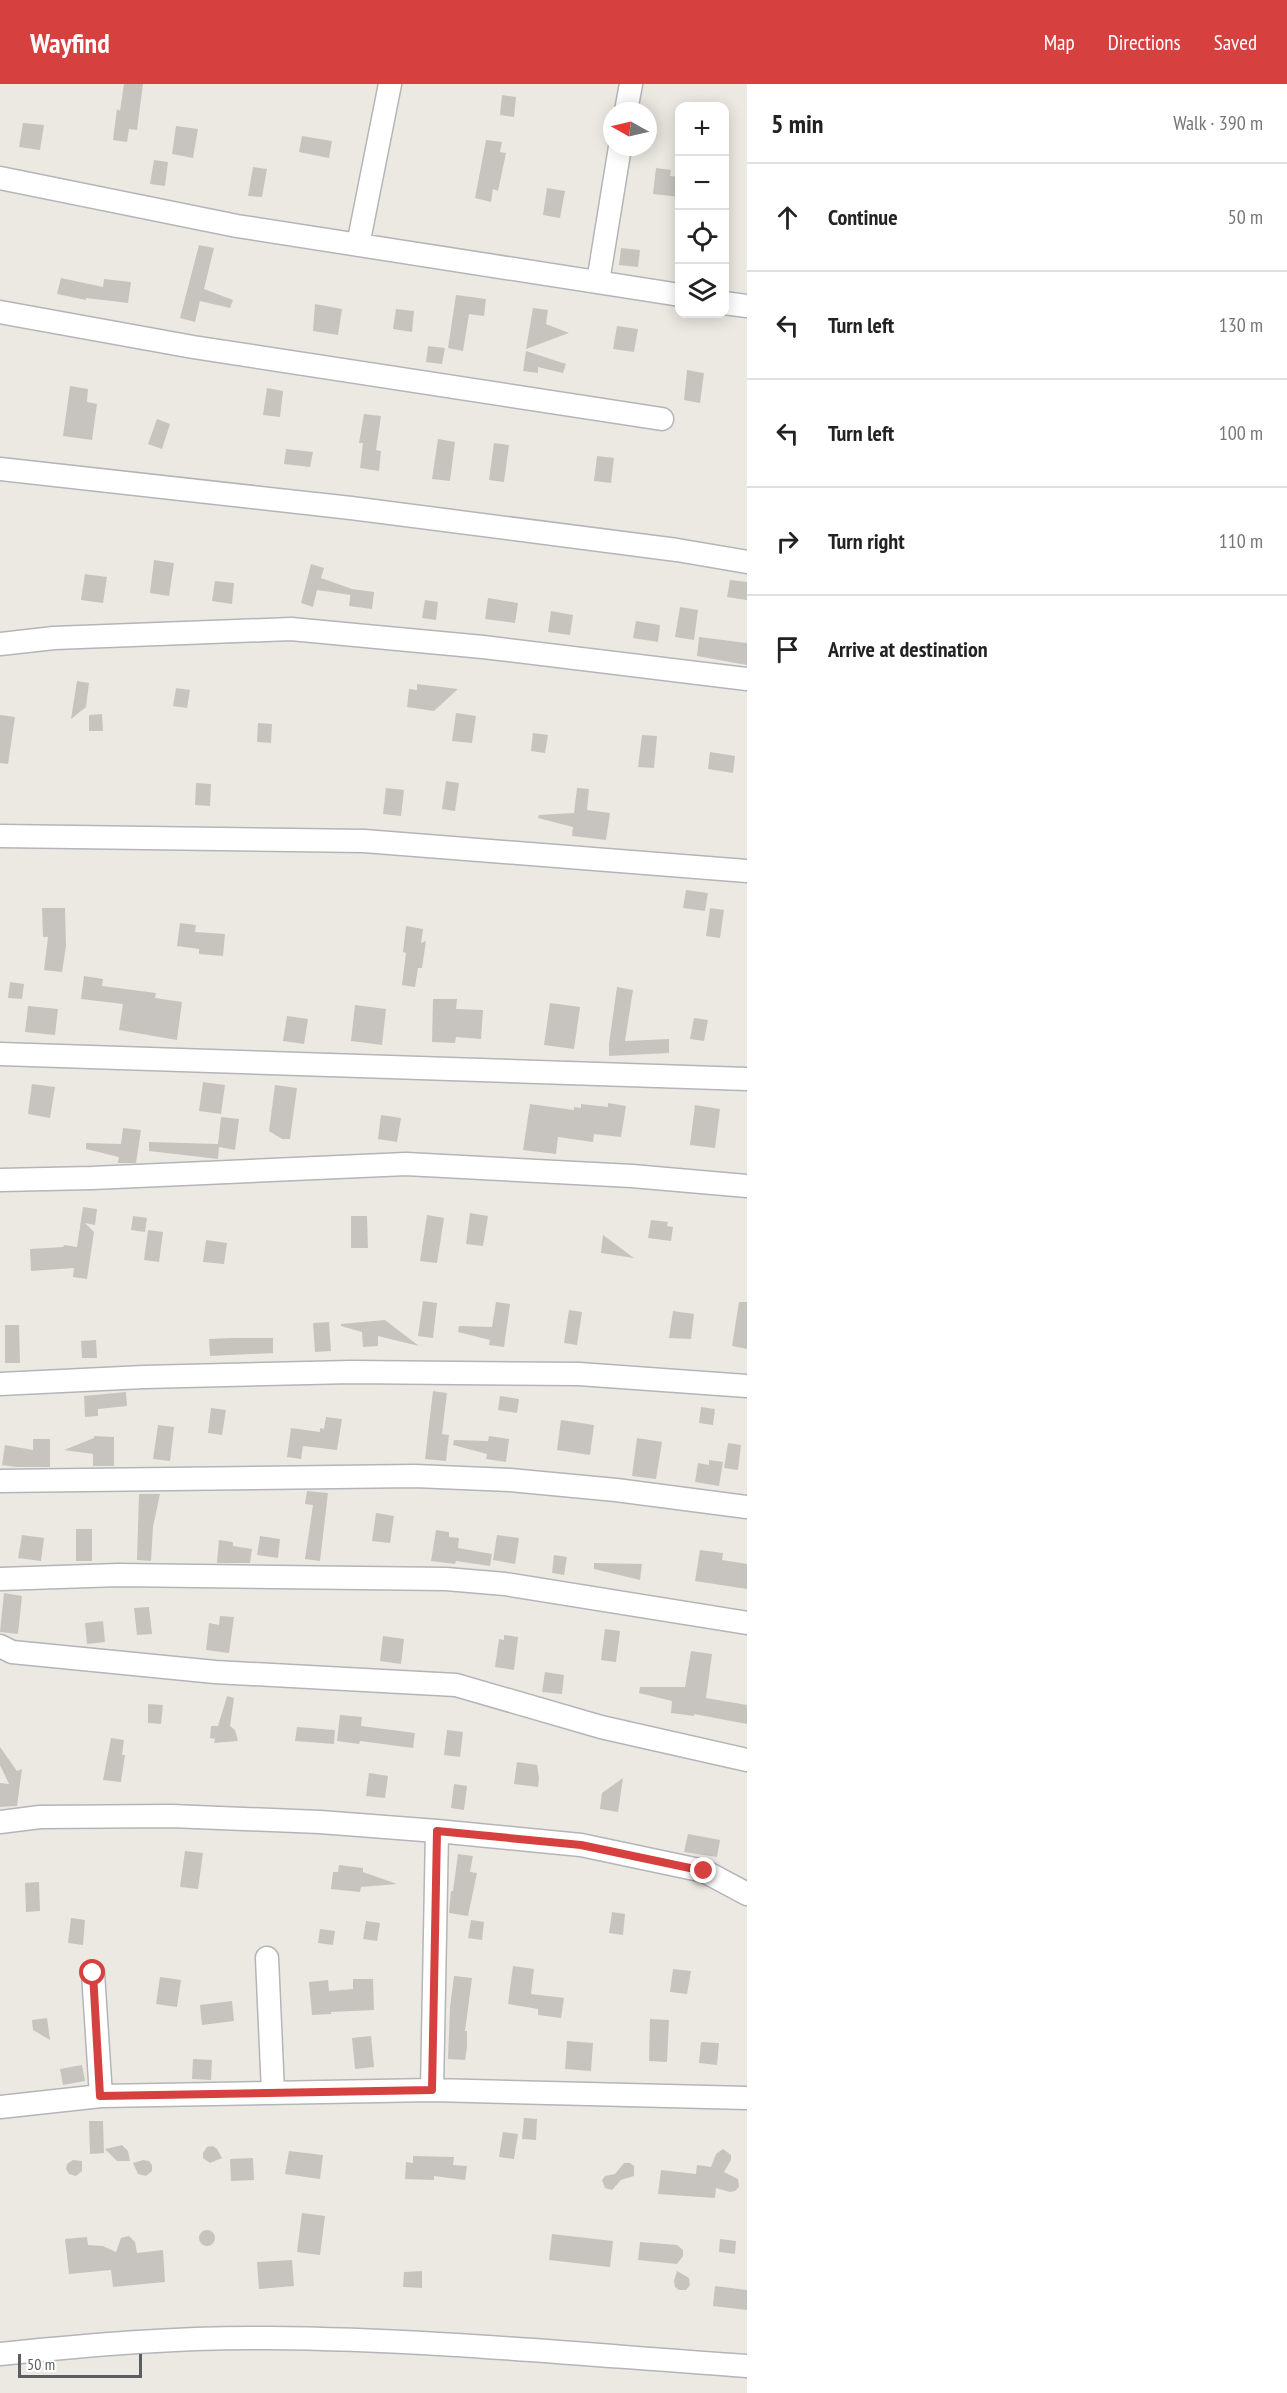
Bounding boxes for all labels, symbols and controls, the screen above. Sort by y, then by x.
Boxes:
text: Wayfind [30,24,110,61]
text: Map [1044,29,1075,56]
text: Directions [1108,29,1181,56]
text: Saved [1214,29,1257,56]
north arrow [603,102,657,156]
map controls [675,102,729,318]
button: + [675,102,729,156]
text: 5 min [771,107,824,140]
text: Walk · 390 m [1173,110,1263,136]
button: − [675,156,729,210]
icon: ahead [771,201,804,234]
text: Continue [828,203,898,231]
text: 50 m [1228,204,1263,230]
button: locate [675,210,729,264]
button: layers [675,264,729,318]
icon: left [771,309,804,342]
text: Turn left [828,311,894,339]
text: 130 m [1219,312,1263,338]
icon: left [771,417,804,450]
text: Turn left [828,419,894,447]
text: 100 m [1219,420,1263,446]
icon: right [771,525,804,558]
text: Turn right [828,527,905,555]
text: 110 m [1219,528,1263,554]
icon: arrive [771,633,804,666]
text: Arrive at destination [828,635,988,663]
route end [690,1857,716,1883]
route start [79,1959,105,1985]
scale bar [18,2351,142,2378]
text: 50 m [27,2354,55,2374]

